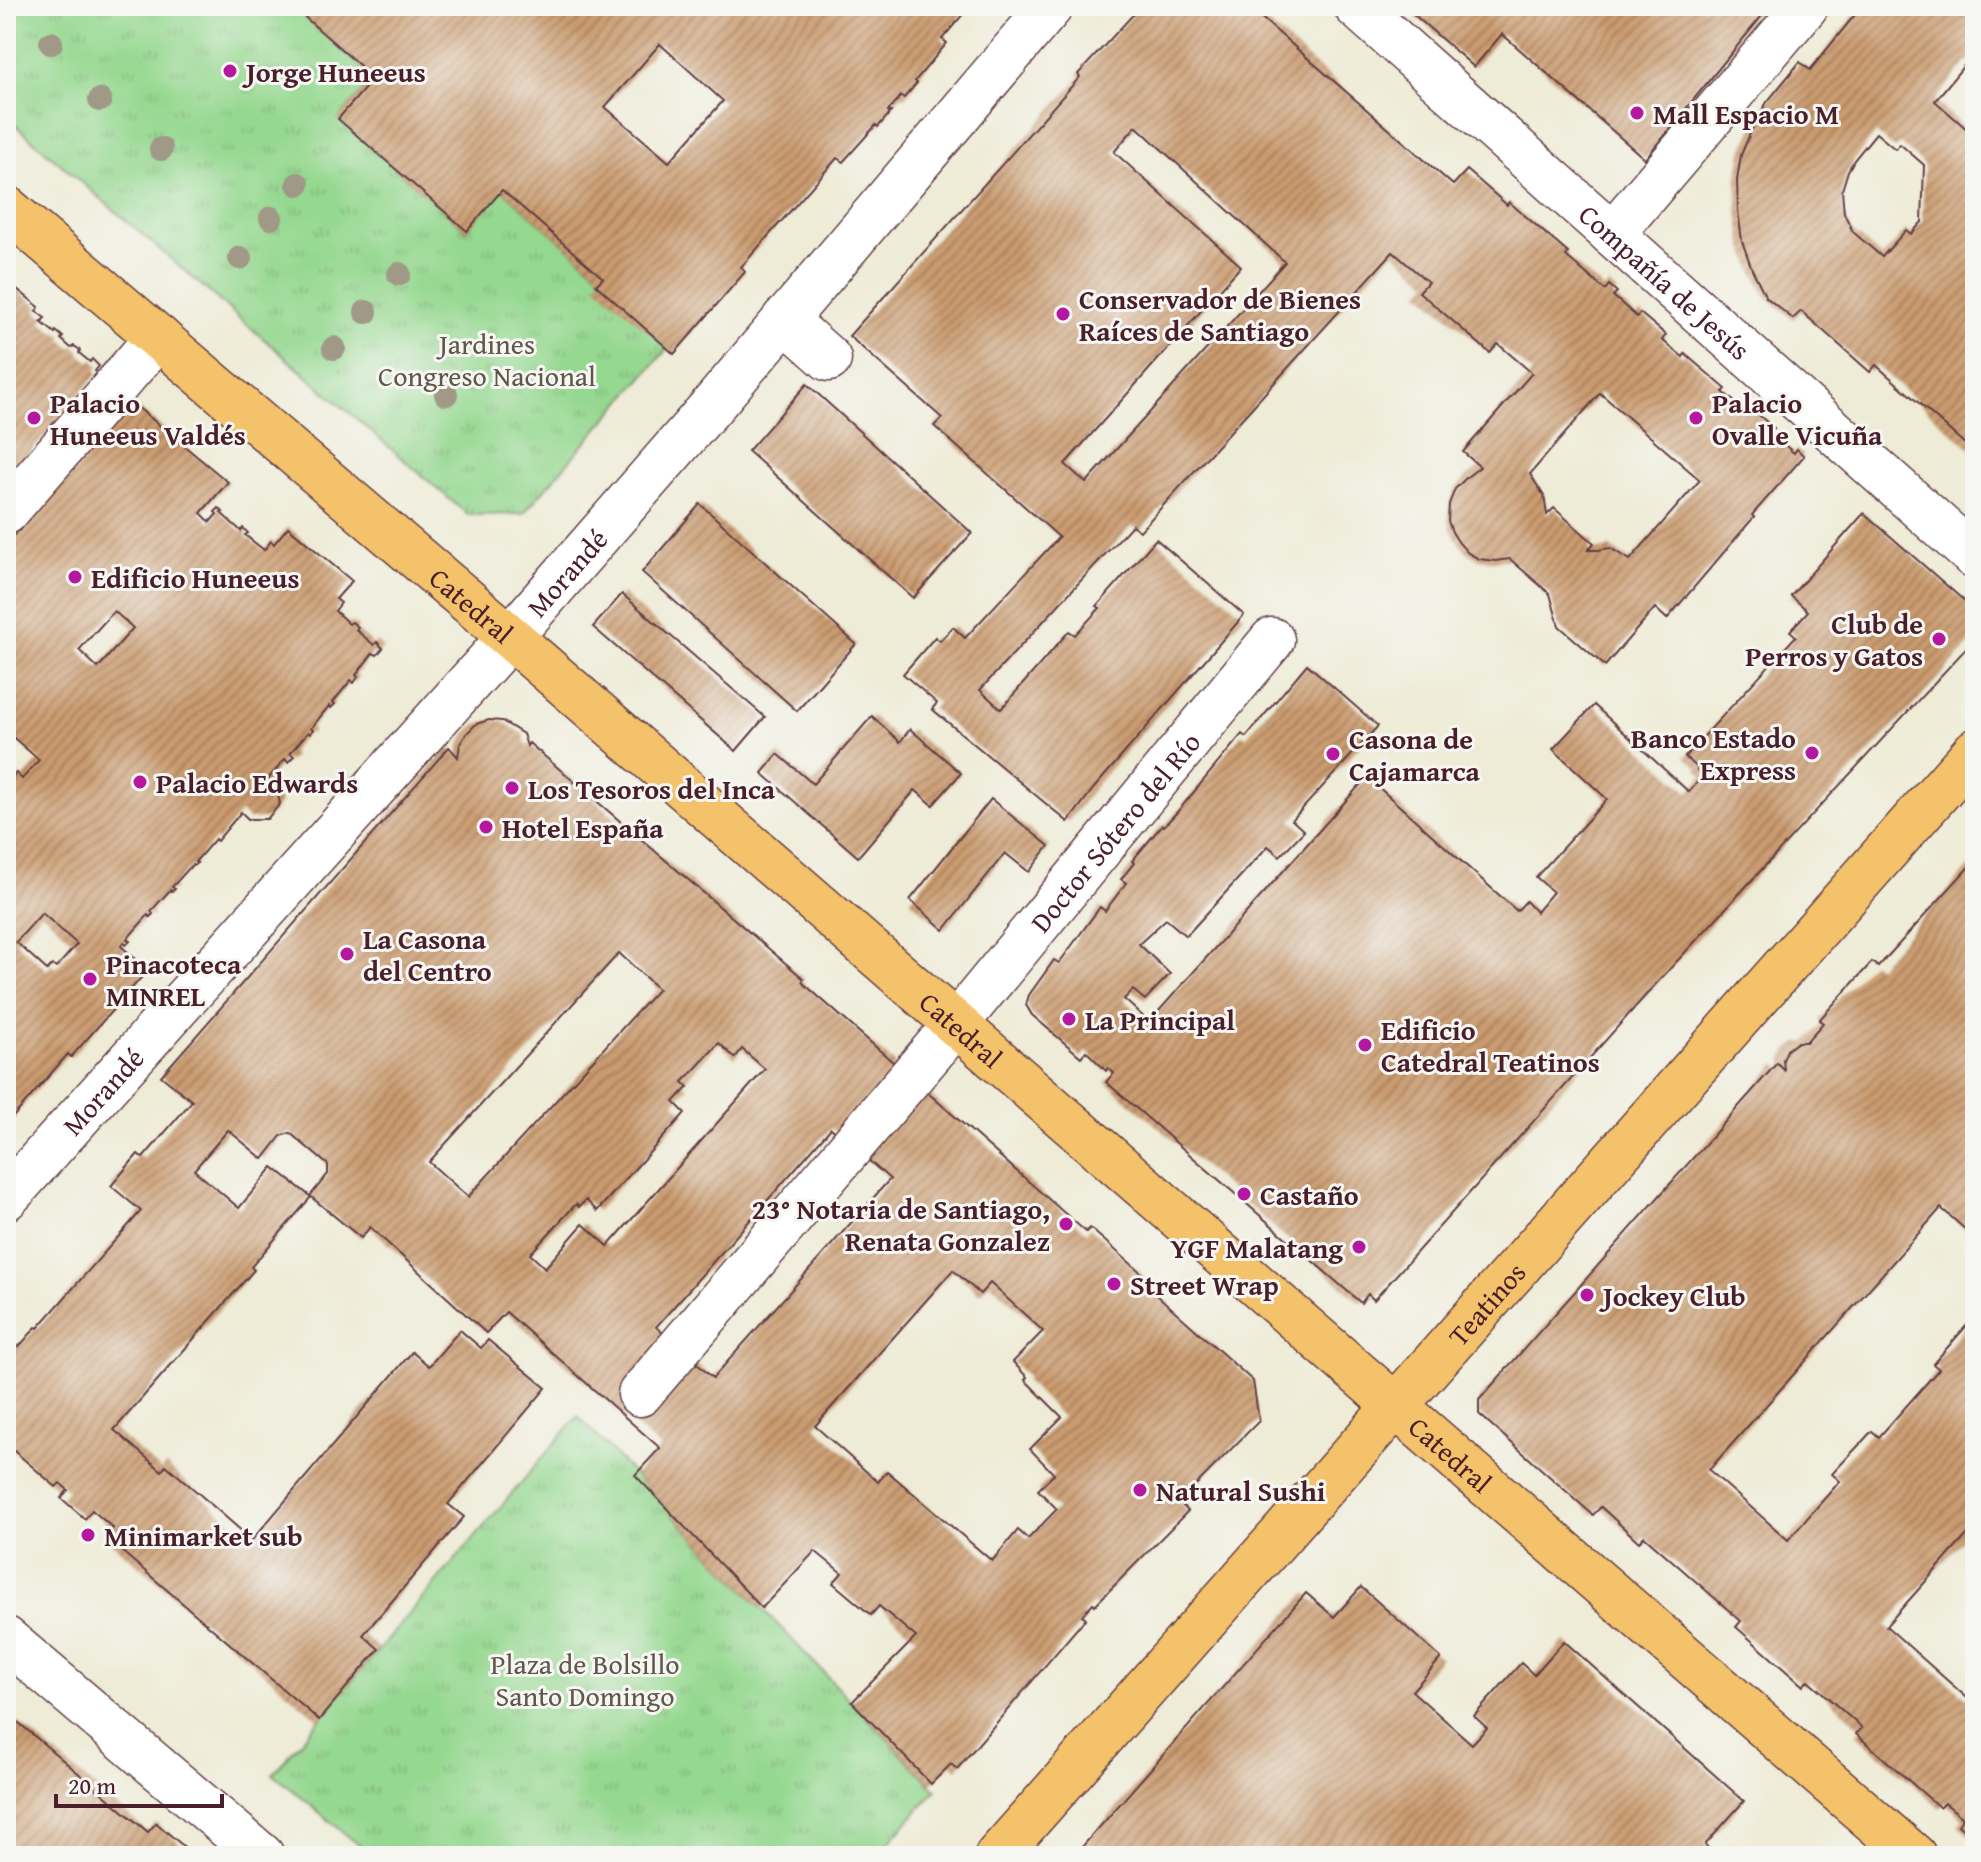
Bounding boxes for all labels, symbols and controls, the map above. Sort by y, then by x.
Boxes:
place label: Jorge Huneeus [242,51,426,92]
marker: Jorge Huneeus [221,62,239,80]
place label: Mall Espacio M [1653,93,1839,134]
marker: Mall Espacio M [1628,104,1646,122]
street label: Compañía de Jesús [1570,194,1760,369]
place label: Conservador de Bienes Raíces de Santiago [1079,278,1361,351]
marker: Conservador de Bienes Raíces de Santiago [1054,305,1072,323]
park label: Jardines Congreso Nacional [378,323,596,396]
place label: Palacio Huneeus Valdés [50,382,246,455]
place label: Palacio Ovalle Vicuña [1712,382,1883,455]
marker: Palacio Huneeus Valdés [25,409,43,427]
marker: Palacio Ovalle Vicuña [1687,409,1705,427]
street label: Morandé [516,519,617,626]
place label: Edificio Huneeus [91,557,299,598]
street label: Catedral [421,557,523,652]
marker: Edificio Huneeus [66,568,84,586]
place label: Club de Perros y Gatos [1745,603,1923,676]
marker: Club de Perros y Gatos [1930,630,1948,648]
place label: Banco Estado Express [1631,717,1796,790]
place label: Casona de Cajamarca [1349,718,1481,791]
street label: Doctor Sótero del Río [1020,722,1209,940]
marker: Banco Estado Express [1803,744,1821,762]
marker: Casona de Cajamarca [1324,745,1342,763]
place label: Palacio Edwards [156,762,358,803]
place label: Los Tesoros del Inca [528,768,776,809]
marker: Palacio Edwards [131,773,149,791]
marker: Los Tesoros del Inca [503,779,521,797]
place label: Hotel España [502,807,664,848]
marker: Hotel España [477,818,495,836]
place label: La Casona del Centro [363,918,492,991]
place label: Pinacoteca MINREL [106,943,242,1016]
marker: La Casona del Centro [338,945,356,963]
marker: Pinacoteca MINREL [81,970,99,988]
street label: Catedral [911,981,1012,1077]
place label: La Principal [1085,999,1235,1040]
place label: Edificio Catedral Teatinos [1381,1009,1600,1082]
marker: La Principal [1060,1010,1078,1028]
marker: Edificio Catedral Teatinos [1356,1036,1374,1054]
street label: Morandé [52,1038,153,1144]
place label: Castaño [1260,1174,1359,1215]
marker: Castaño [1235,1185,1253,1203]
place label: 23° Notaria de Santiago, Renata Gonzalez [751,1188,1050,1261]
marker: 23° Notaria de Santiago, Renata Gonzalez [1057,1215,1075,1233]
place label: YGF Malatang [1170,1227,1343,1268]
marker: YGF Malatang [1350,1238,1368,1256]
street label: Teatinos [1438,1252,1535,1354]
place label: Street Wrap [1130,1264,1279,1305]
marker: Street Wrap [1105,1275,1123,1293]
place label: Jockey Club [1599,1275,1746,1316]
marker: Jockey Club [1578,1286,1596,1304]
street label: Catedral [1400,1406,1502,1502]
place label: Natural Sushi [1156,1470,1326,1511]
marker: Natural Sushi [1131,1481,1149,1499]
place label: Minimarket sub [104,1515,302,1556]
marker: Minimarket sub [79,1526,97,1544]
park label: Plaza de Bolsillo Santo Domingo [490,1643,680,1716]
scale bar [56,1758,222,1808]
text: 20 m [68,1768,116,1803]

